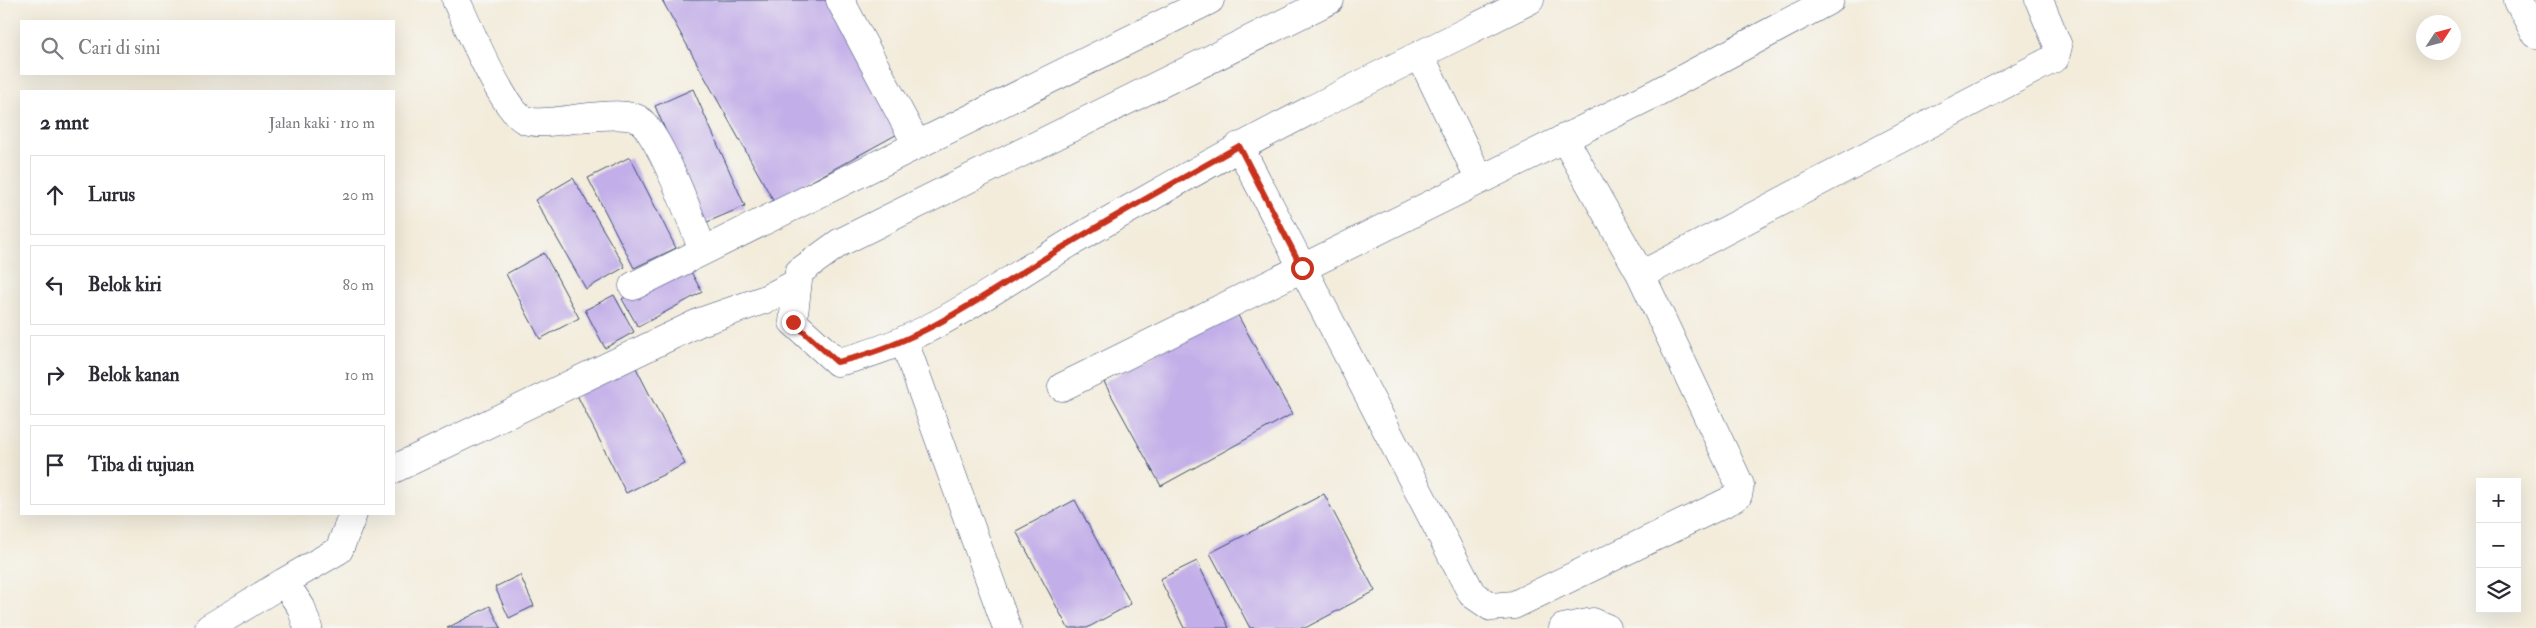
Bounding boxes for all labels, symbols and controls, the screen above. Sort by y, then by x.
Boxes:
north arrow [2416,15,2461,60]
search box [20,20,395,75]
icon: search [38,34,66,62]
text: Cari di sini [78,36,161,60]
text: 2 mnt [40,109,89,136]
text: Jalan kaki · 110 m [269,113,375,133]
icon: ahead [41,181,69,209]
text: Lurus [88,183,135,207]
text: 20 m [342,185,374,205]
route start [1291,257,1314,280]
icon: left [41,271,69,299]
text: Belok kiri [88,273,162,297]
text: 80 m [343,275,374,295]
route end [782,311,805,334]
icon: right [41,361,69,389]
text: Belok kanan [88,363,179,387]
text: 10 m [344,365,374,385]
icon: arrive [41,451,69,479]
text: Tiba di tujuan [88,453,194,477]
map controls [2476,478,2521,613]
button: + [2476,478,2521,523]
button: − [2476,523,2521,568]
button: layers [2476,568,2521,613]

